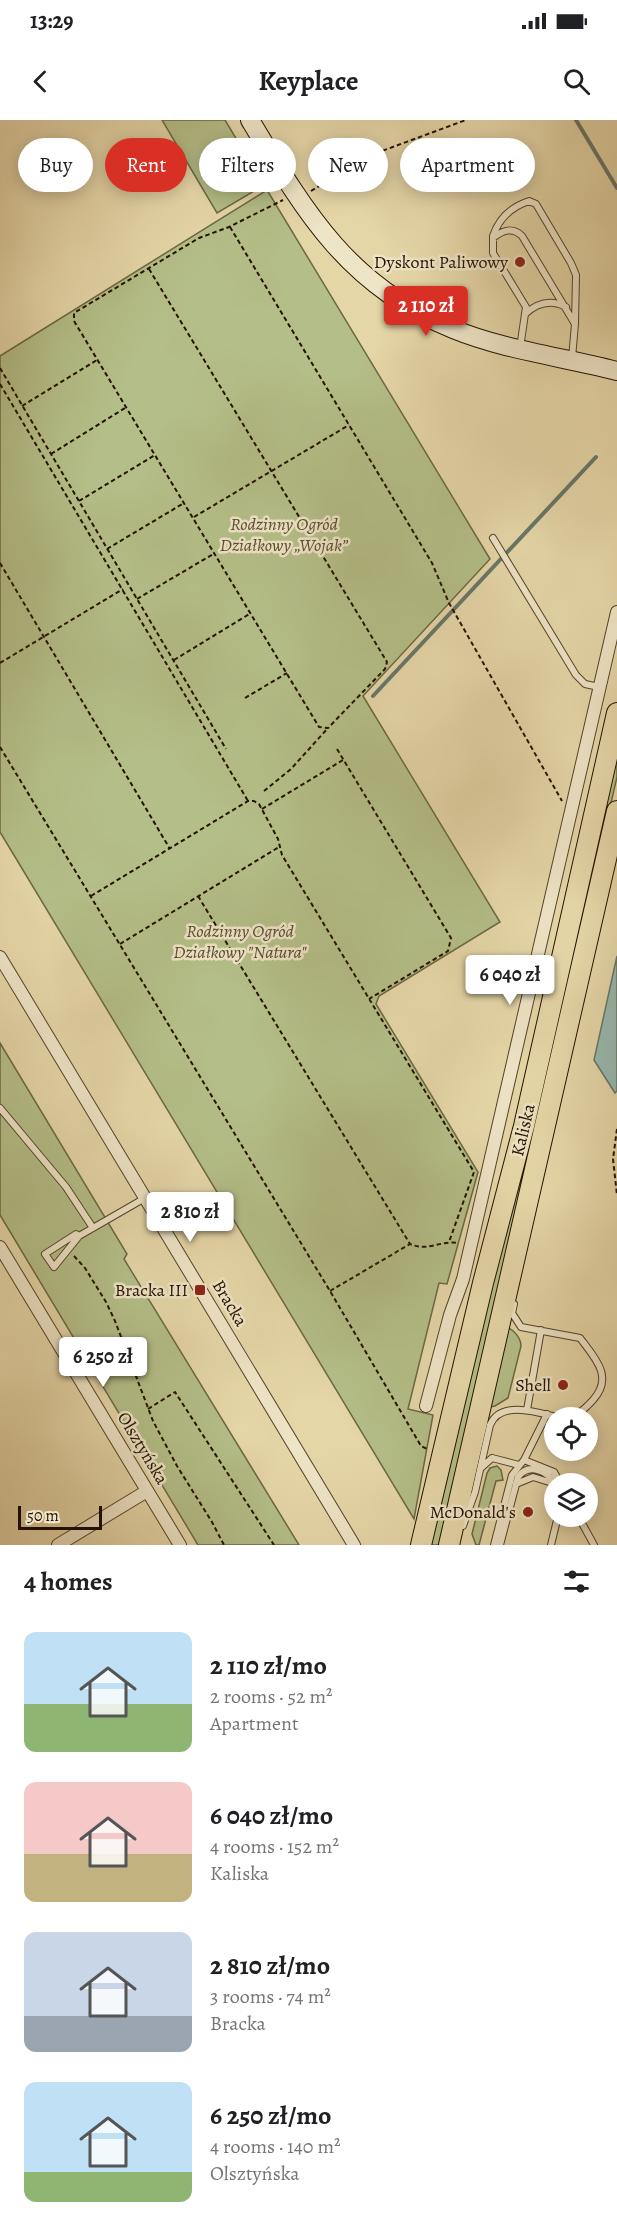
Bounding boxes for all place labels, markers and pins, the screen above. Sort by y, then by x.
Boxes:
place label: Dyskont Paliwowy [374,250,509,274]
marker: Dyskont Paliwowy [513,255,527,269]
pin: 2 110 zł [364,286,488,337]
pin: 6 040 zł [448,955,572,1006]
pin: 2 810 zł [128,1192,252,1243]
place label: Bracka III [115,1278,188,1302]
marker: Bracka III [193,1283,207,1297]
pin: 6 250 zł [41,1337,165,1388]
place label: Shell [515,1373,552,1397]
marker: Shell [556,1378,570,1392]
place label: McDonald's [430,1500,516,1524]
marker: McDonald's [521,1505,535,1519]

